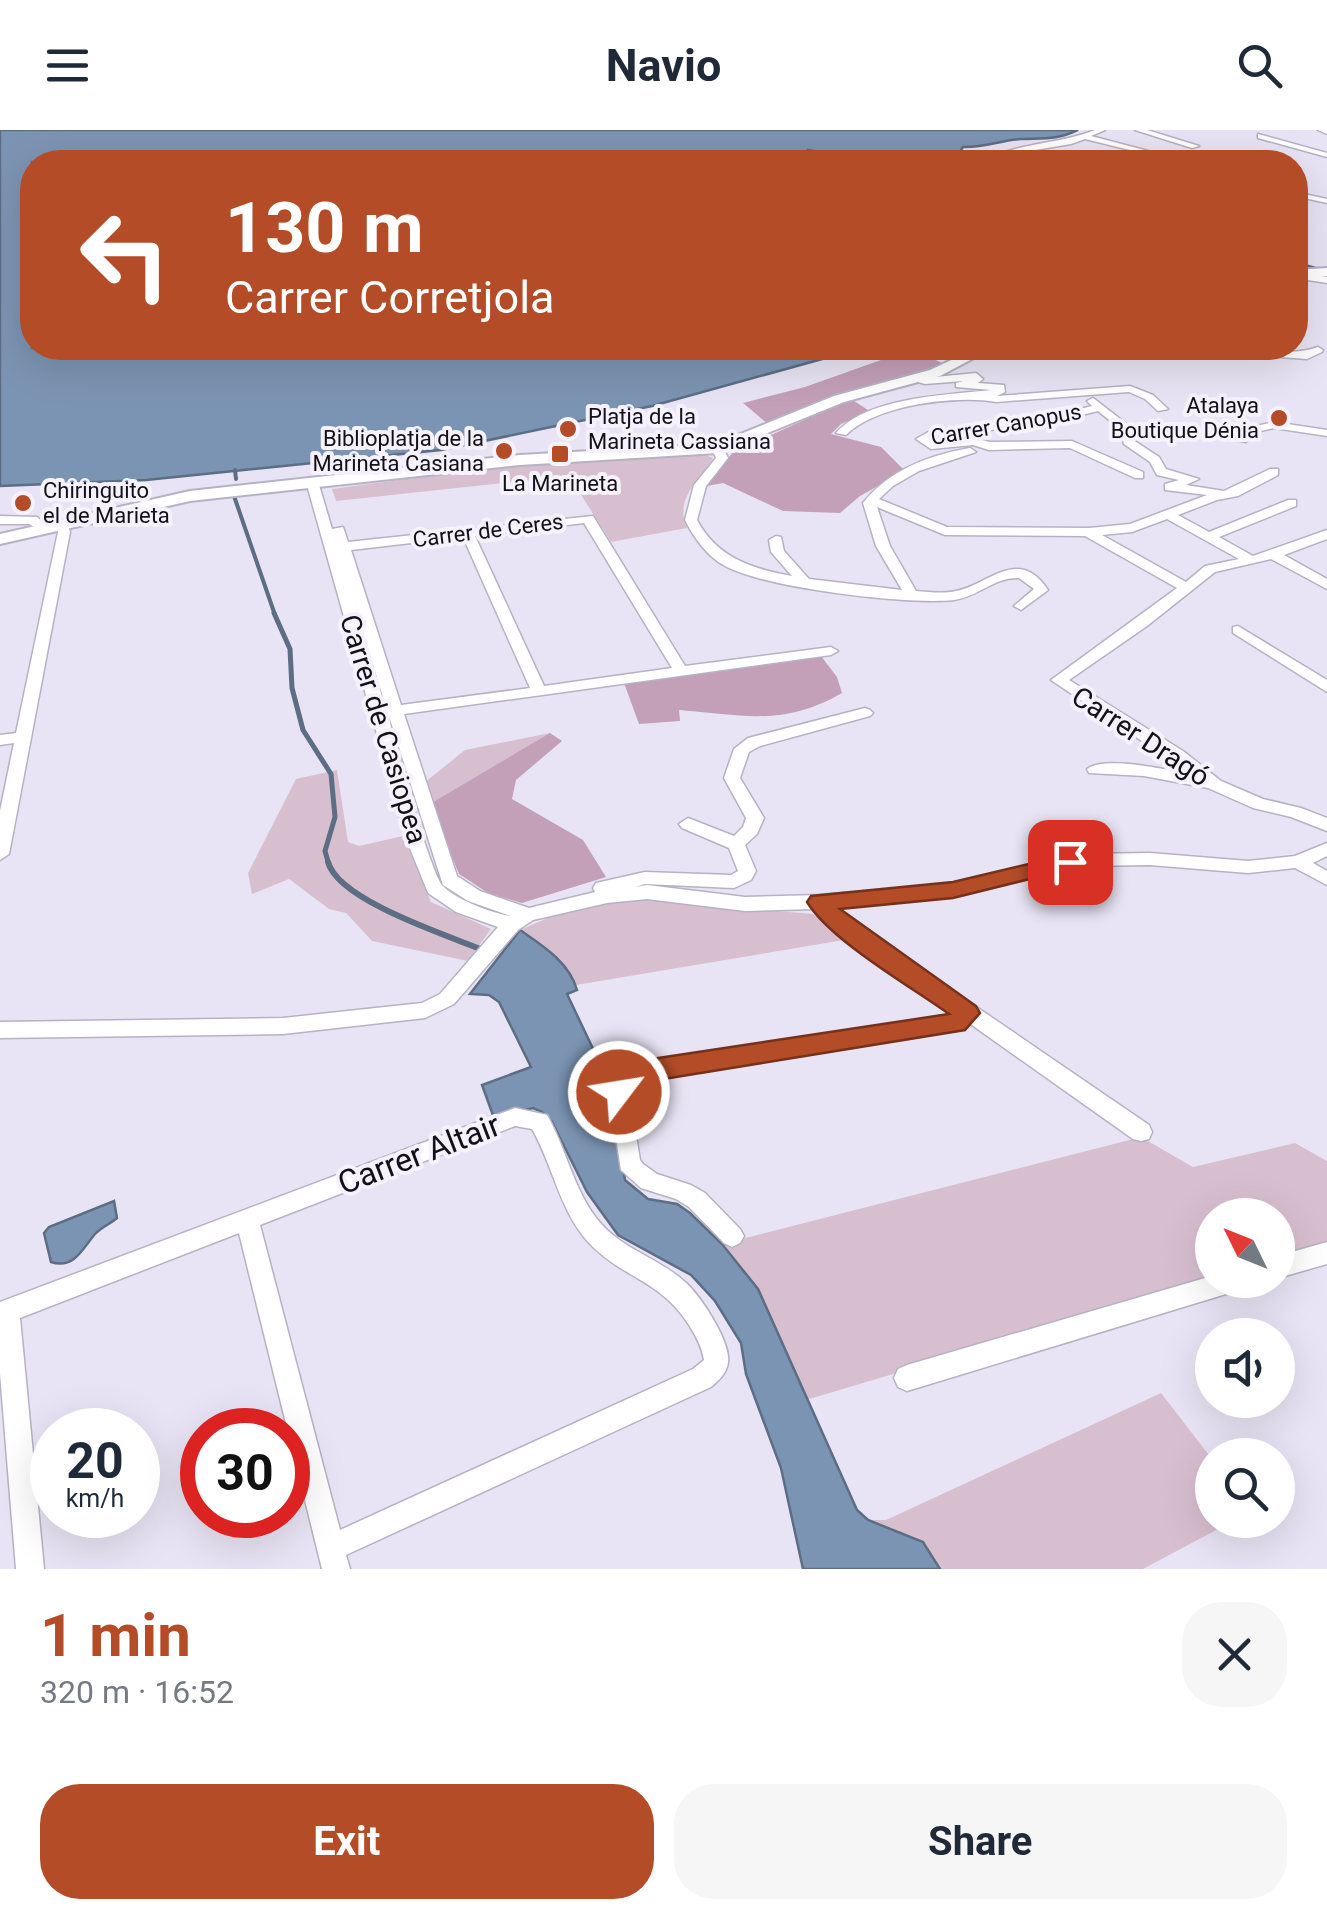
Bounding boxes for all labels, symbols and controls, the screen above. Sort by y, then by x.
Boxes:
icon: menu [40,38,95,93]
icon: search [1232,38,1287,93]
text: Navio [606,39,721,92]
text: 130 m [225,187,424,269]
icon: left [60,190,190,320]
text: Carrer Corretjola [225,271,555,324]
place label: Atalaya Boutique Dénia [1111,393,1259,443]
street label: Carrer Canopus [929,399,1083,450]
place label: Platja de la Marineta Cassiana [588,404,771,454]
marker: Atalaya Boutique Dénia [1268,407,1290,429]
marker: Platja de la Marineta Cassiana [557,418,579,440]
place label: Biblioplatja de la Marineta Casiana [313,426,484,476]
marker: Biblioplatja de la Marineta Casiana [493,440,515,462]
marker: La Marineta [549,443,571,465]
place label: La Marineta [502,471,618,496]
place label: Chiringuito el de Marieta [43,478,170,528]
marker: Chiringuito el de Marieta [12,492,34,514]
street label: Carrer de Ceres [411,509,565,552]
street label: Carrer de Casiopea [333,611,434,848]
street label: Carrer Dragó [1066,680,1216,793]
pin [1028,820,1113,905]
icon: arrive [1043,835,1098,890]
position arrow [567,1040,671,1144]
street label: Carrer Altair [333,1106,506,1202]
north arrow [1195,1198,1295,1298]
map controls [1195,1198,1295,1538]
button: sound [1195,1318,1295,1418]
speed limit sign: 30 [180,1408,310,1538]
text: 20 [66,1432,124,1490]
button: search [1195,1438,1295,1538]
text: km/h [66,1484,124,1513]
text: 1 min [40,1600,191,1671]
button: close [1182,1602,1287,1707]
text: 320 m · 16:52 [40,1673,234,1711]
button: Exit [40,1784,654,1899]
button: Share [674,1784,1287,1899]

